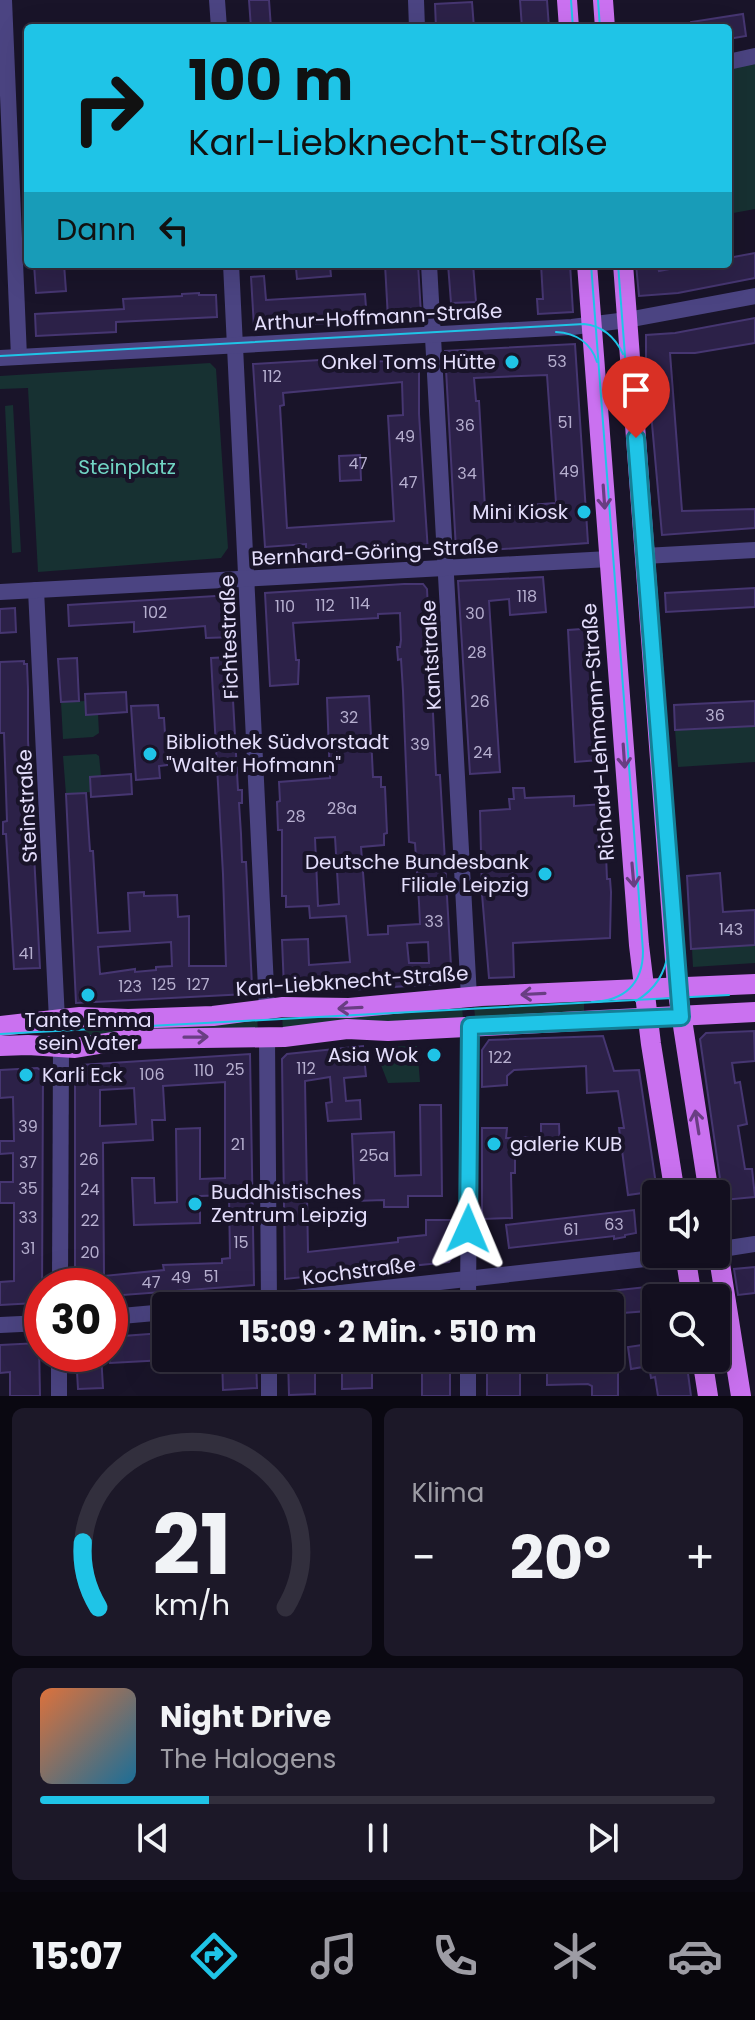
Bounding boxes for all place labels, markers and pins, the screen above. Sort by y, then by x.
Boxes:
place label: Onkel Toms Hütte [321,348,496,376]
marker: Onkel Toms Hütte [503,353,521,371]
pin [602,356,670,438]
place label: Mini Kiosk [472,498,569,526]
marker: Mini Kiosk [575,503,593,521]
place label: Bibliothek Südvorstadt "Walter Hofmann" [166,728,389,779]
marker: Bibliothek Südvorstadt "Walter Hofmann" [141,745,159,763]
place label: Deutsche Bundesbank Filiale Leipzig [305,848,530,899]
marker: Deutsche Bundesbank Filiale Leipzig [536,865,554,883]
marker: Tante Emma sein Vater [79,986,97,1004]
place label: Tante Emma sein Vater [24,1006,152,1057]
place label: Asia Wok [328,1041,419,1069]
marker: Asia Wok [425,1046,443,1064]
place label: Karli Eck [42,1061,124,1089]
marker: Karli Eck [17,1066,35,1084]
place label: galerie KUB [510,1130,622,1158]
marker: galerie KUB [485,1135,503,1153]
place label: Buddhistisches Zentrum Leipzig [211,1178,368,1229]
marker: Buddhistisches Zentrum Leipzig [186,1195,204,1213]

